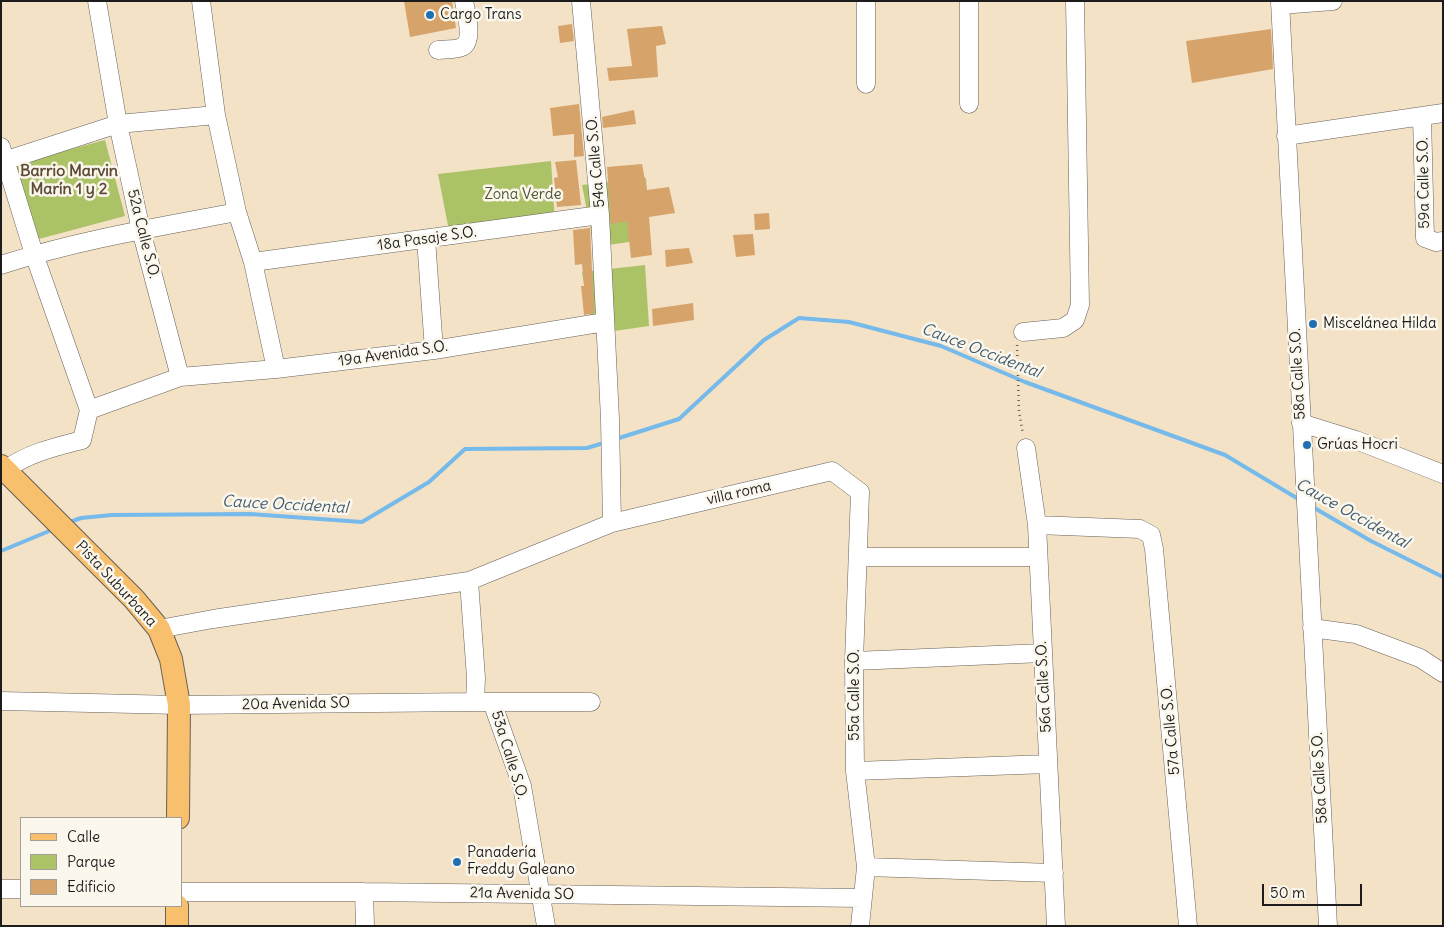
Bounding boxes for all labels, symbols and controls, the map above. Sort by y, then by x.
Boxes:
place label: Cargo Trans [440,6,521,24]
marker: Cargo Trans [424,9,436,21]
street label: 54a Calle S.O. [583,115,609,209]
street label: 59a Calle S.O. [1414,137,1434,229]
district label: Barrio Marvin Marín 1 y 2 [20,161,118,199]
park label: Zona Verde [484,186,562,204]
street label: 52a Calle S.O. [123,187,163,281]
street label: 18a Pasaje S.O. [376,223,478,255]
place label: Miscelánea Hilda [1323,315,1436,333]
marker: Miscelánea Hilda [1307,318,1319,330]
water label: Cauce Occidental [919,319,1043,383]
street label: 58a Calle S.O. [1287,328,1309,420]
street label: 19a Avenida S.O. [337,337,449,371]
place label: Grúas Hocri [1317,436,1398,454]
marker: Grúas Hocri [1301,439,1313,451]
water label: Cauce Occidental [1292,475,1412,553]
street label: villa roma [705,477,773,509]
water label: Cauce Occidental [221,492,349,518]
street label: Pista Suburbana [72,537,160,631]
street label: 56a Calle S.O. [1033,641,1055,733]
street label: 55a Calle S.O. [846,649,864,741]
street label: 57a Calle S.O. [1158,684,1184,776]
street label: 20a Avenida SO [242,694,350,714]
street label: 53a Calle S.O. [487,709,531,801]
street label: 58a Calle S.O. [1309,732,1331,824]
legend [20,817,182,907]
text: Calle [67,827,100,846]
place label: Panadería Freddy Galeano [467,844,575,879]
text: Parque [67,852,115,871]
marker: Panadería Freddy Galeano [451,856,463,868]
scale bar [1264,874,1364,906]
text: Edificio [67,877,115,896]
text: 50 m [1270,883,1305,902]
street label: 21a Avenida SO [470,884,574,904]

